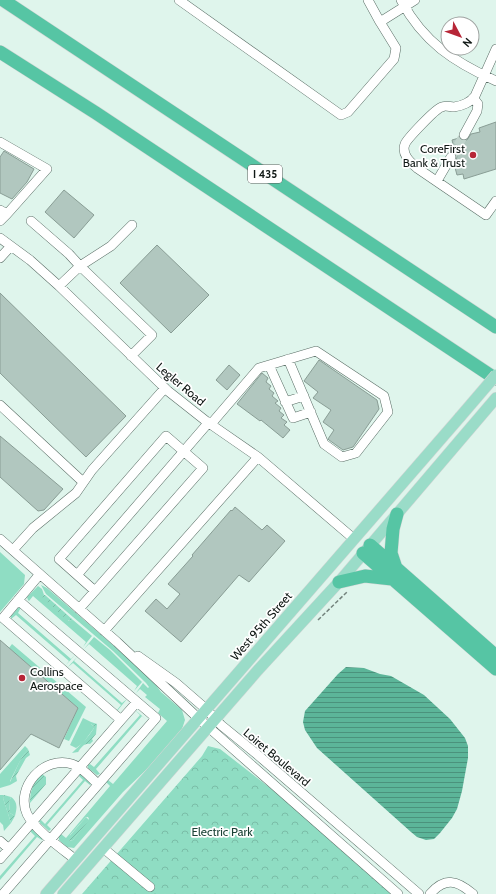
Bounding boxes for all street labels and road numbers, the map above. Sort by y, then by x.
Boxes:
road number: I 435 [248,165,282,183]
street label: Legler Road [153,359,209,409]
street label: West 95th Street [227,589,295,663]
street label: Loiret Boulevard [241,725,313,789]

